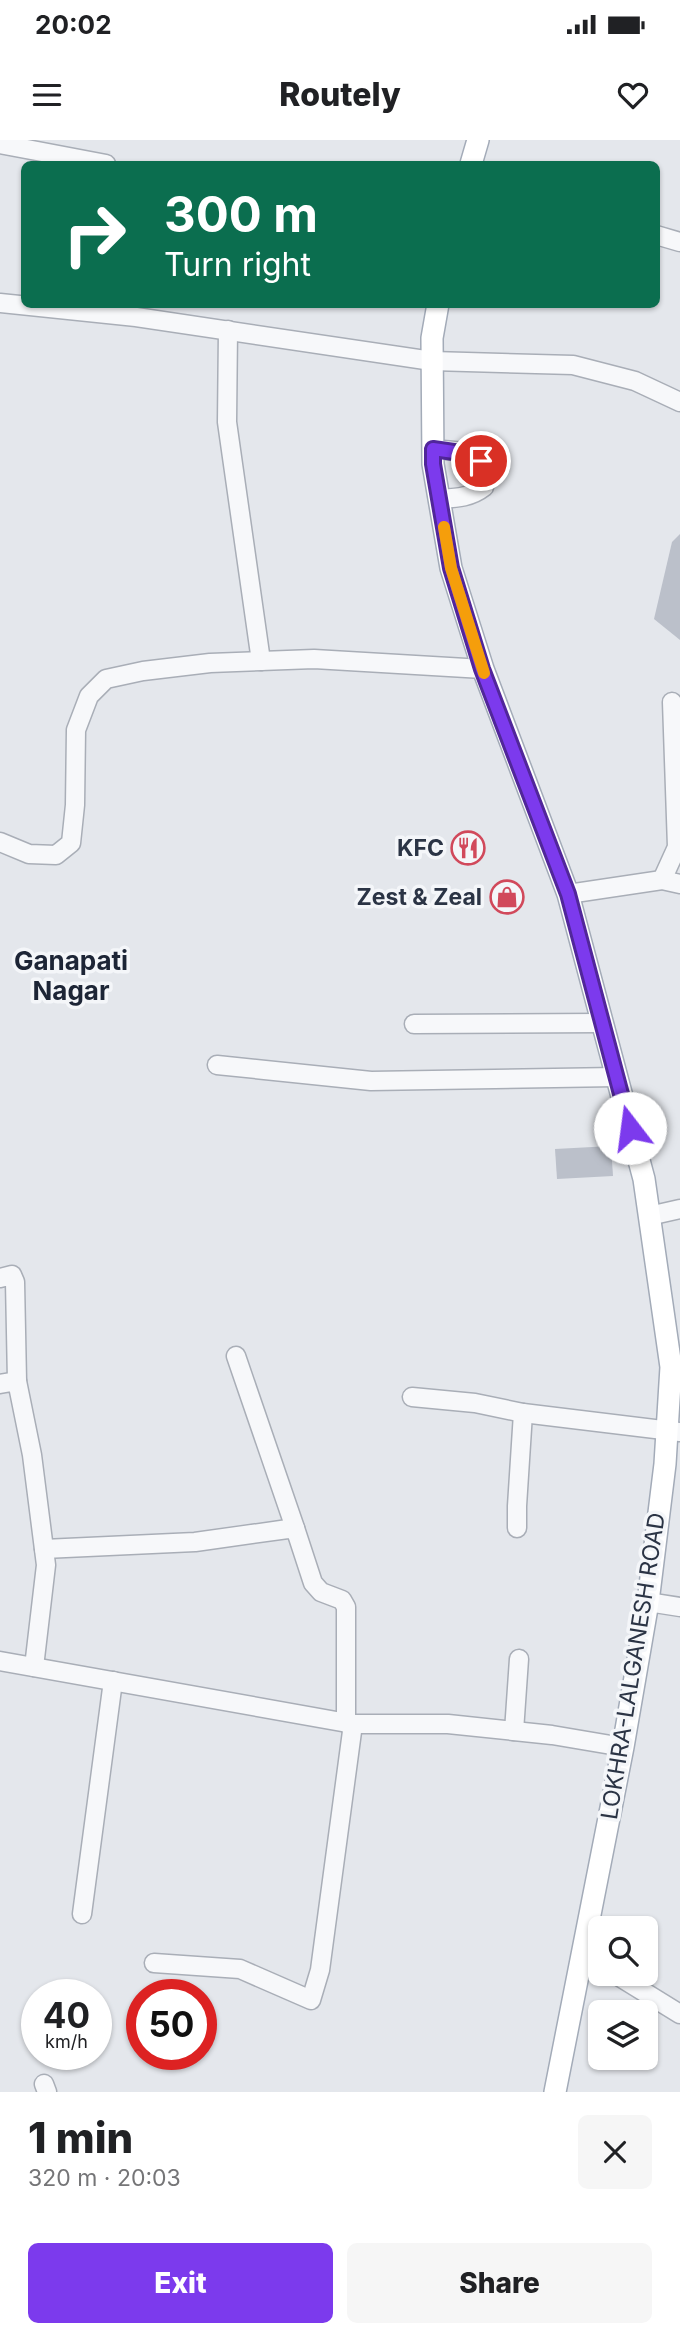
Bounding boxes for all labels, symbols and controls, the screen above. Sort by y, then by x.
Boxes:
text: 20:02 [35,9,112,40]
text: Routely [279,75,401,114]
icon: menu [28,76,66,114]
icon: heart [614,76,652,114]
text: 300 m [164,185,318,244]
icon: right [49,189,140,280]
text: Turn right [164,245,311,284]
pin [451,431,511,491]
icon: arrive [462,442,500,480]
restaurant icon: KFC [449,829,487,867]
place label: KFC [397,834,444,862]
shop icon: Zest & Zeal [488,878,526,916]
place label: Zest & Zeal [357,883,482,911]
district label: Ganapati Nagar [14,945,128,1006]
position arrow [593,1091,667,1165]
street label: LOKHRA-LALGANESH ROAD [595,1511,671,1821]
map controls [588,1916,658,2070]
button: search [588,1916,658,1986]
speed limit sign: 50 [126,1979,217,2070]
text: 40 [43,1994,90,2036]
button: layers [588,2000,658,2070]
text: km/h [45,2031,88,2052]
text: 1 min [28,2112,133,2163]
button: close [578,2115,652,2189]
text: 320 m · 20:03 [28,2164,181,2192]
button: Exit [28,2243,333,2323]
button: Share [347,2243,652,2323]

